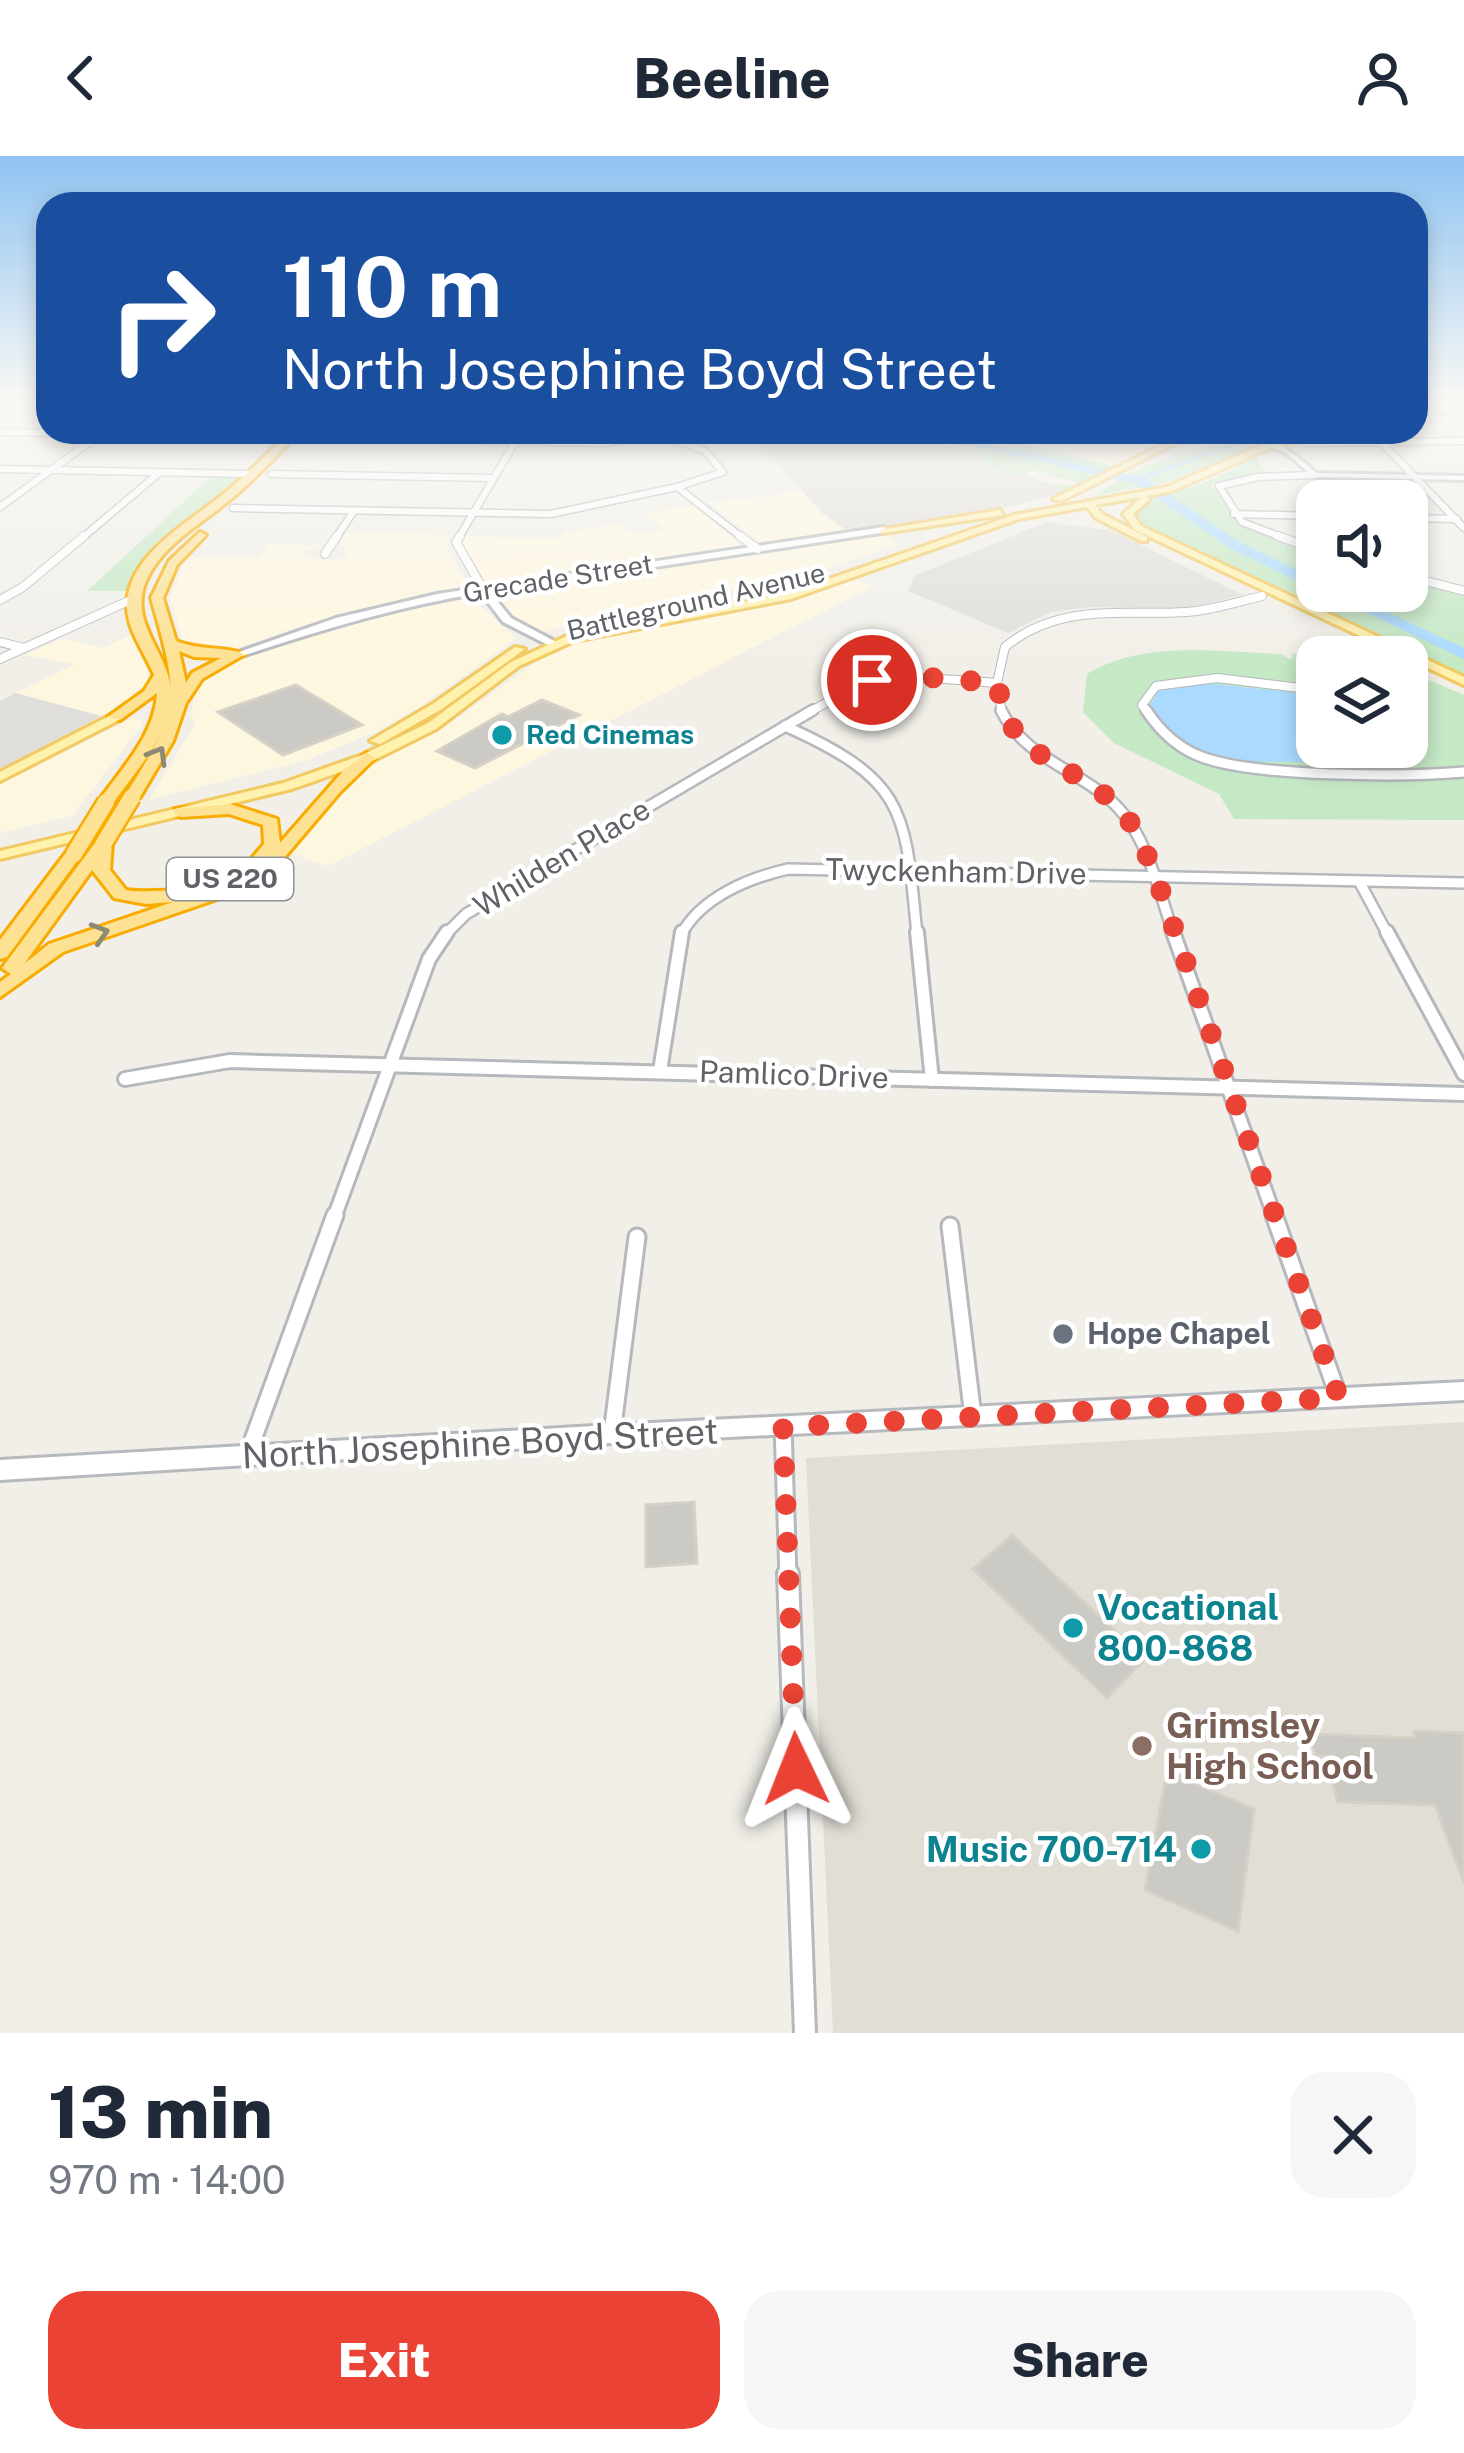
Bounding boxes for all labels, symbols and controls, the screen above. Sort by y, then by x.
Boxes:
icon: back [48,45,114,111]
icon: person [1350,45,1416,111]
text: Beeline [633,47,831,110]
text: 110 m [282,237,502,336]
icon: right [84,240,240,396]
text: North Josephine Boyd Street [282,338,997,401]
map controls [1296,480,1428,768]
button: sound [1296,480,1428,612]
street label: Grecade Street [461,547,655,609]
street label: Battleground Avenue [564,556,828,646]
pin [821,629,923,731]
button: layers [1296,636,1428,768]
icon: arrive [839,647,905,713]
place label: Red Cinemas [526,718,694,750]
marker: Red Cinemas [489,722,515,748]
one-way arrow [144,746,167,768]
street label: Whilden Place [467,790,656,924]
street label: Twyckenham Drive [825,851,1087,891]
road number: US 220 [167,858,293,900]
one-way arrow [89,922,110,947]
street label: Pamlico Drive [699,1053,889,1095]
place label: Hope Chapel [1087,1315,1271,1351]
marker: Hope Chapel [1050,1321,1076,1347]
street label: North Josephine Boyd Street [241,1410,719,1476]
place label: Vocational 800-868 [1097,1586,1279,1669]
marker: Vocational 800-868 [1060,1615,1086,1641]
place label: Grimsley High School [1166,1704,1374,1787]
position arrow [733,1706,859,1832]
marker: Grimsley High School [1129,1733,1155,1759]
place label: Music 700-714 [926,1828,1177,1870]
marker: Music 700-714 [1188,1836,1214,1862]
text: 13 min [48,2070,273,2154]
button: close [1290,2072,1416,2198]
text: 970 m · 14:00 [48,2157,286,2203]
button: Exit [48,2291,720,2429]
button: Share [744,2291,1416,2429]

